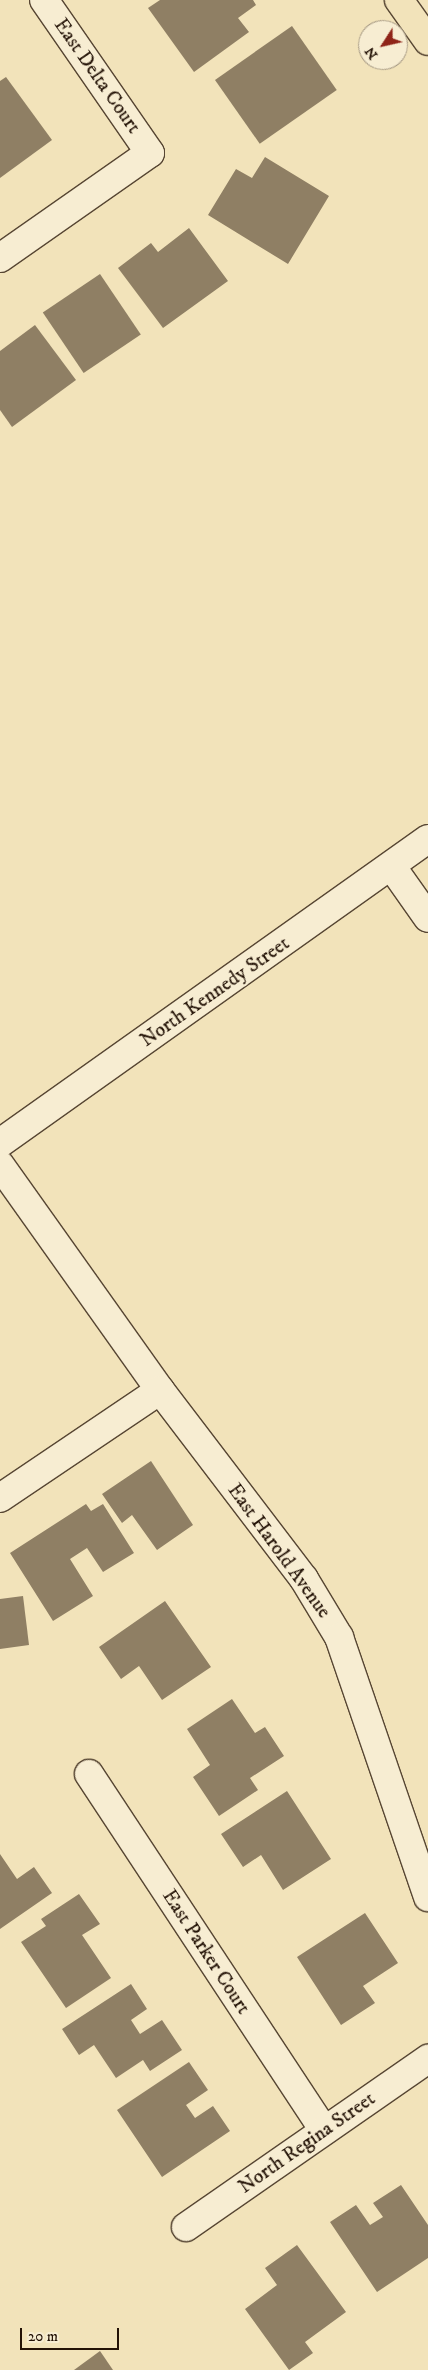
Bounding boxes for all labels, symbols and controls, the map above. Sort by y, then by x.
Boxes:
street label: East Delta Court [48,14,146,138]
north arrow [358,20,408,70]
text: N [361,43,382,63]
street label: North Kennedy Street [136,932,294,1052]
street label: East Harold Avenue [222,1479,336,1623]
street label: East Parker Court [157,1885,255,2019]
street label: North Regina Street [234,2087,380,2199]
scale bar [22,2318,121,2350]
text: 20 m [28,2327,58,2346]

